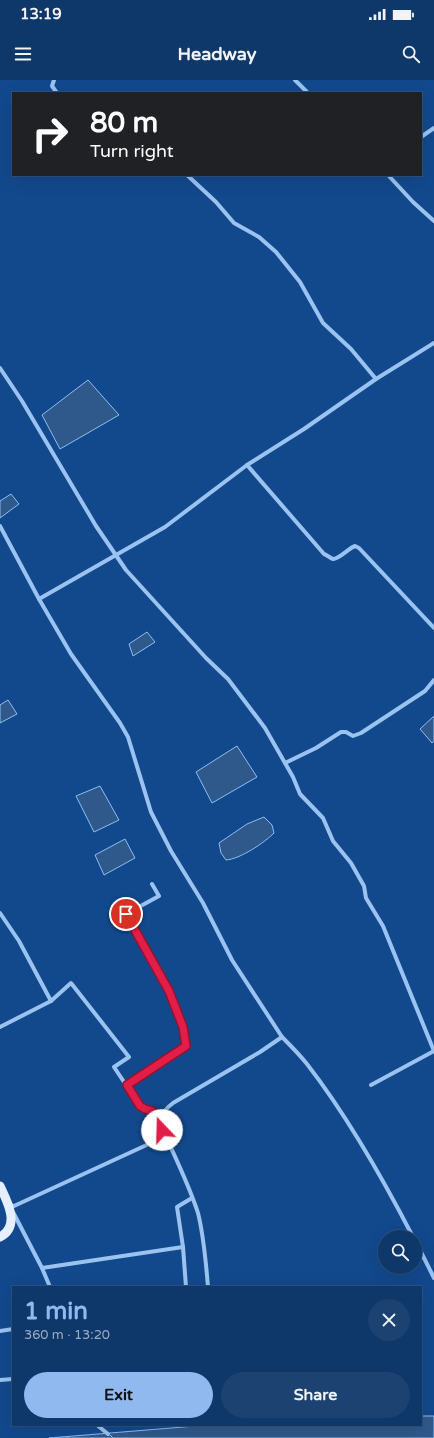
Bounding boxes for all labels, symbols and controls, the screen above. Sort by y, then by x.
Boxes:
text: 13:19 [20,5,62,23]
icon: menu [12,43,34,65]
text: Headway [178,43,256,65]
icon: search [400,43,422,65]
text: 80 m [90,106,158,140]
icon: right [24,108,76,160]
text: Turn right [90,140,174,162]
pin [109,897,143,931]
icon: arrive [115,903,137,925]
position arrow [141,1109,183,1151]
map controls [378,1230,422,1274]
button: search [378,1230,422,1274]
text: 1 min [24,1297,88,1326]
button: close [368,1299,410,1341]
text: 360 m · 13:20 [24,1327,110,1343]
button: Exit [24,1372,213,1418]
button: Share [221,1372,410,1418]

